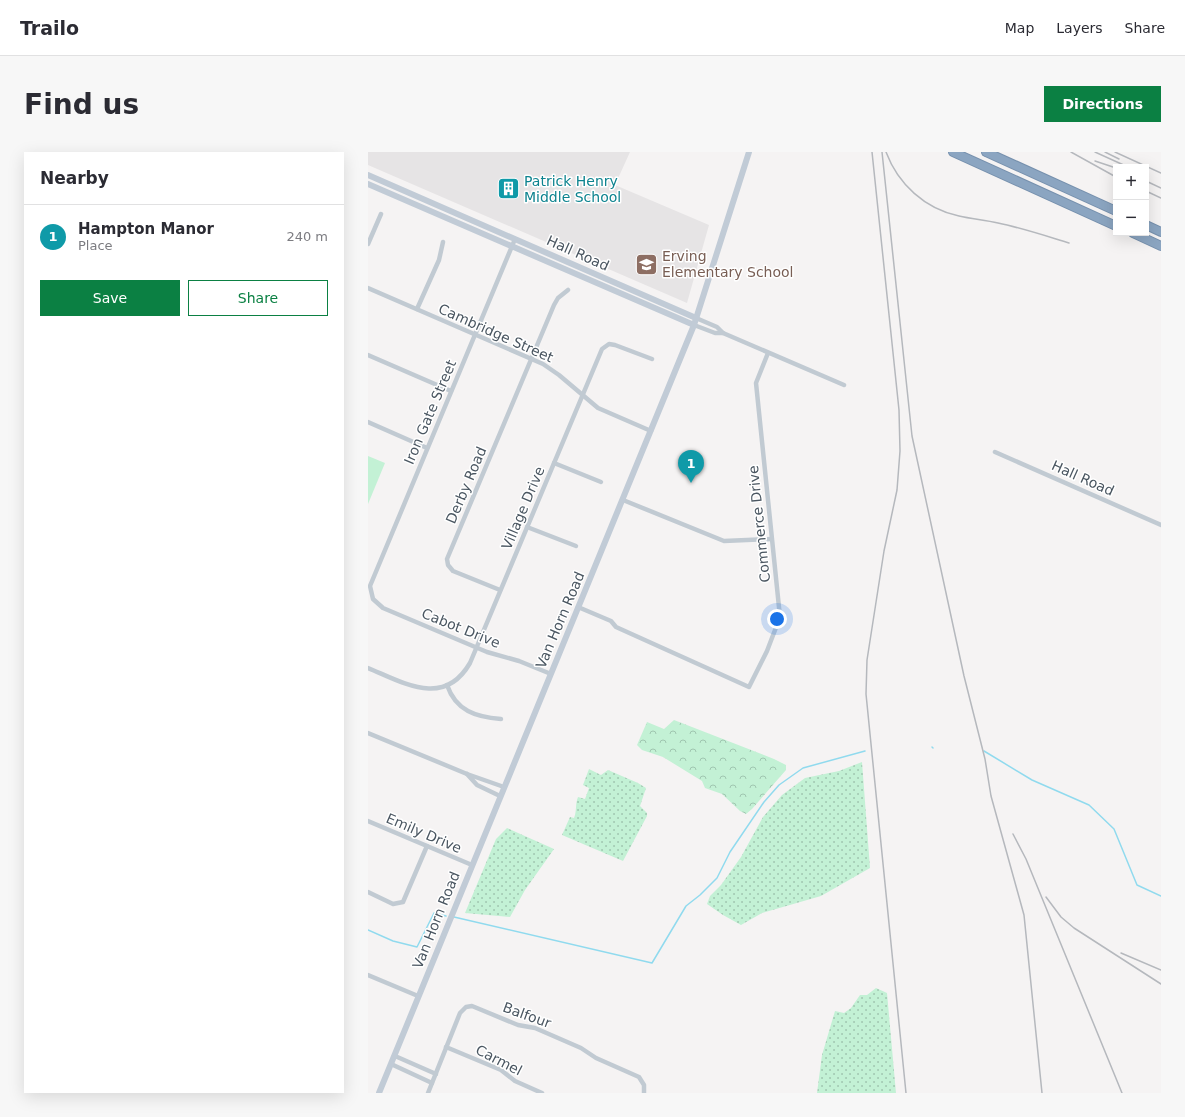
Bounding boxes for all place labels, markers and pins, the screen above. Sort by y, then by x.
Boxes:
place label: Patrick Henry Middle School [524,173,621,205]
building icon: Patrick Henry Middle School [495,176,521,202]
place label: Erving Elementary School [662,248,794,280]
school or university icon: Erving Elementary School [634,251,660,277]
pin: 1 [678,450,704,483]

